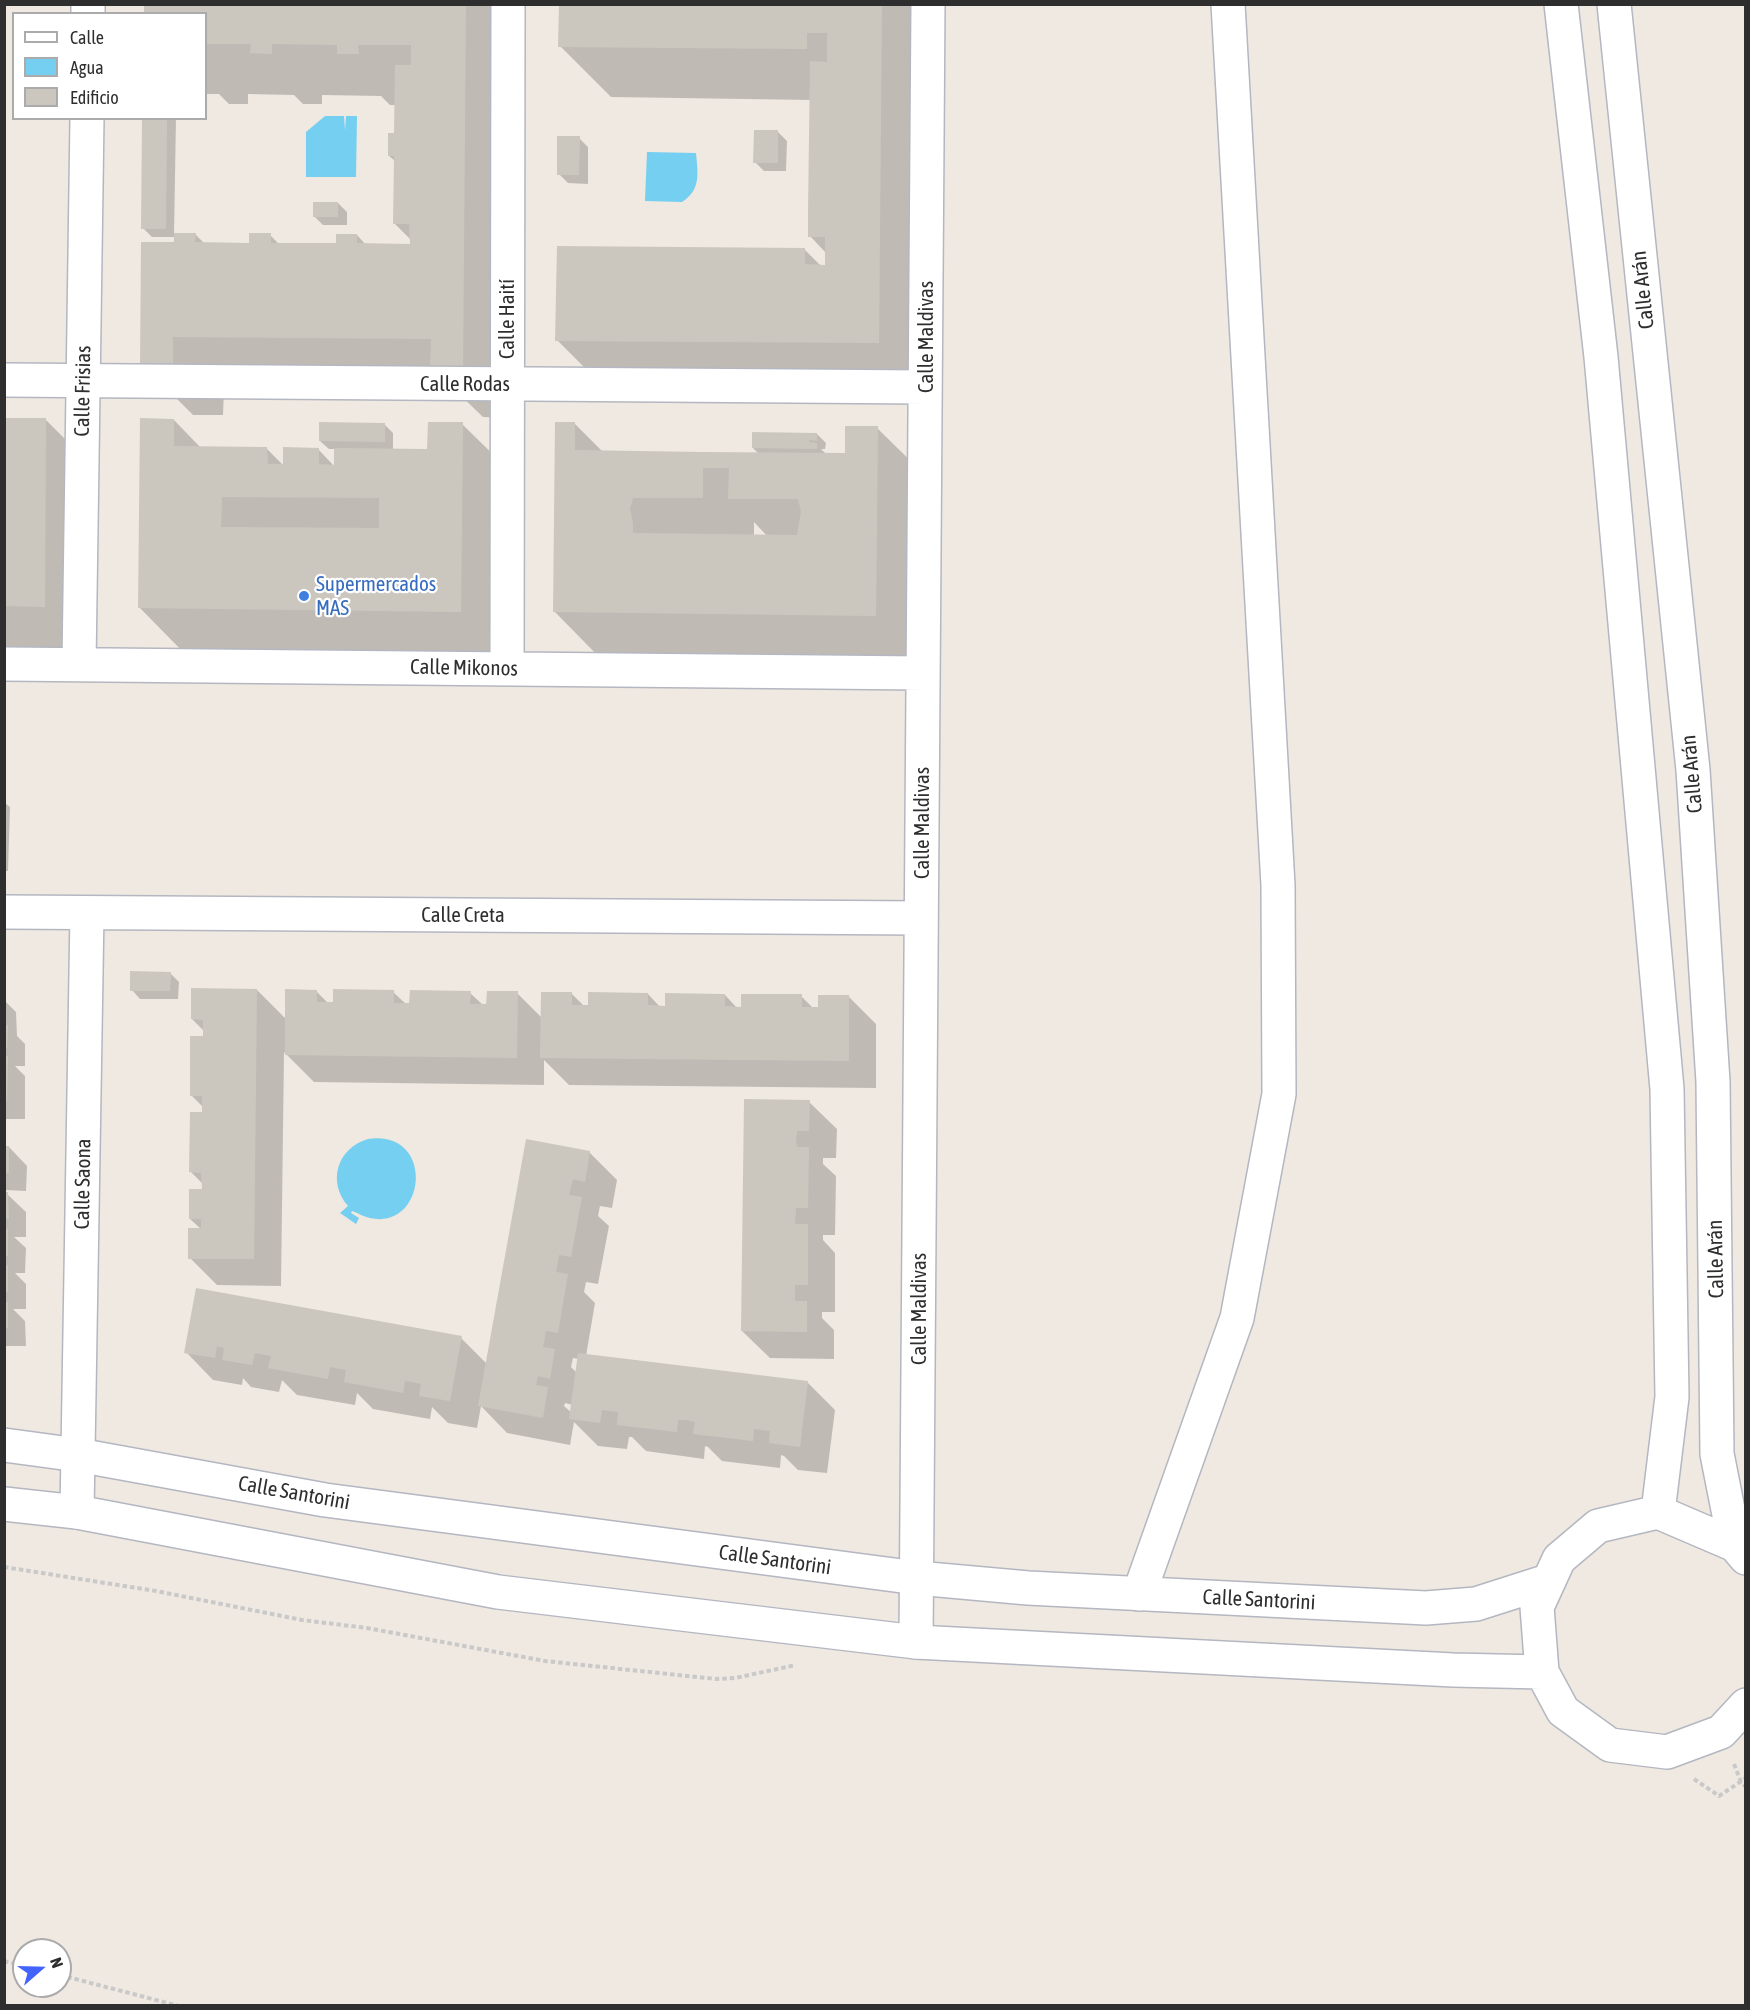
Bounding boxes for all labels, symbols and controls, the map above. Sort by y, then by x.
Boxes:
legend [12,12,207,120]
text: Calle [70,27,104,48]
text: Agua [70,57,104,78]
text: Edificio [70,87,119,108]
street label: Calle Arán [1626,250,1660,330]
street label: Calle Haití [494,279,520,359]
street label: Calle Maldivas [913,281,939,393]
street label: Calle Frisias [70,345,96,437]
street label: Calle Rodas [420,371,510,397]
place label: Supermercados MAS [316,571,436,621]
marker: Supermercados MAS [297,589,311,603]
street label: Calle Mikonos [410,654,518,682]
street label: Calle Arán [1676,734,1708,814]
street label: Calle Maldivas [909,767,935,879]
street label: Calle Creta [421,902,505,928]
street label: Calle Saona [70,1138,96,1230]
street label: Calle Arán [1703,1220,1729,1298]
street label: Calle Maldivas [906,1253,932,1365]
street label: Calle Santorini [236,1471,352,1515]
street label: Calle Santorini [717,1540,833,1580]
street label: Calle Santorini [1202,1584,1316,1616]
north arrow [12,1938,72,1998]
text: N [47,1955,67,1970]

